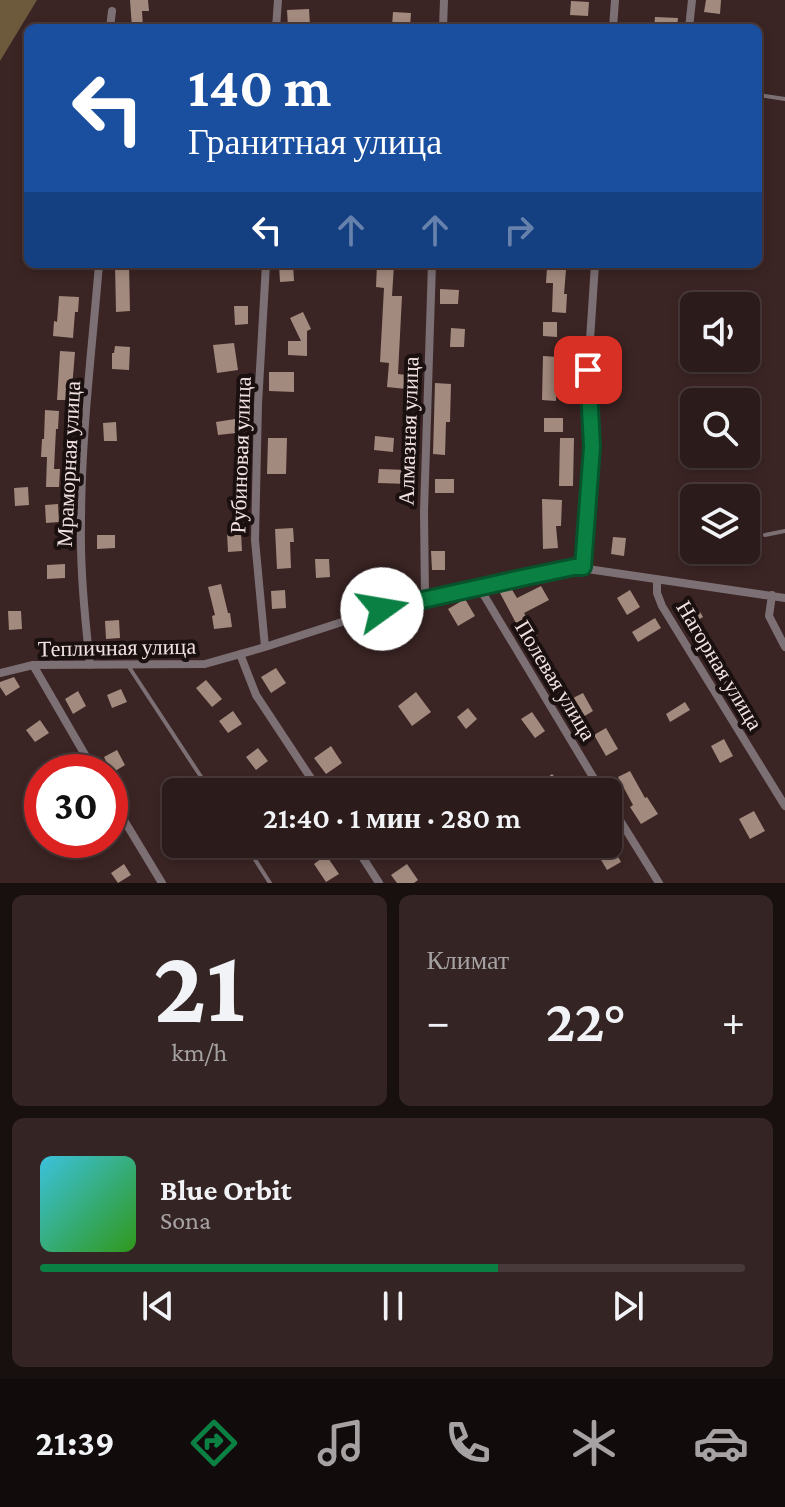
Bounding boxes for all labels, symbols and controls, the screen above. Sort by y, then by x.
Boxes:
icon: left [56,56,160,160]
text: 140 m [188,56,331,118]
text: Гранитная улица [188,122,442,162]
icon: left [245,208,289,252]
icon: ahead [329,208,373,252]
icon: ahead [413,208,457,252]
icon: right [497,208,541,252]
map controls [680,292,760,564]
button: sound [680,292,760,372]
pin [554,336,622,404]
icon: arrive [566,348,610,392]
street label: Алмазная улица [393,356,424,506]
street label: Рубиновая улица [225,376,256,534]
street label: Мраморная улица [52,380,85,548]
button: search [680,388,760,468]
button: layers [680,484,760,564]
position arrow [340,567,424,651]
street label: Нагорная улица [671,596,768,735]
street label: Полевая улица [510,616,601,745]
street label: Тепличная улица [38,634,196,661]
speed limit sign: 30 [24,754,128,858]
text: 21:40 · 1 мин · 280 m [263,801,521,834]
text: 21 [153,928,245,1043]
text: Климат [427,946,509,975]
text: 22° [546,987,626,1054]
text: − [427,997,450,1045]
text: + [722,997,745,1045]
text: km/h [171,1038,227,1067]
text: Blue Orbit [160,1173,291,1206]
text: Sona [160,1206,211,1235]
icon: previous [136,1284,180,1328]
icon: pause [371,1284,415,1328]
icon: next [606,1284,650,1328]
icon: directions [186,1415,242,1471]
icon: music [313,1415,369,1471]
icon: phone [440,1415,496,1471]
icon: climate [566,1415,622,1471]
icon: car [693,1415,749,1471]
text: 21:39 [35,1423,115,1463]

